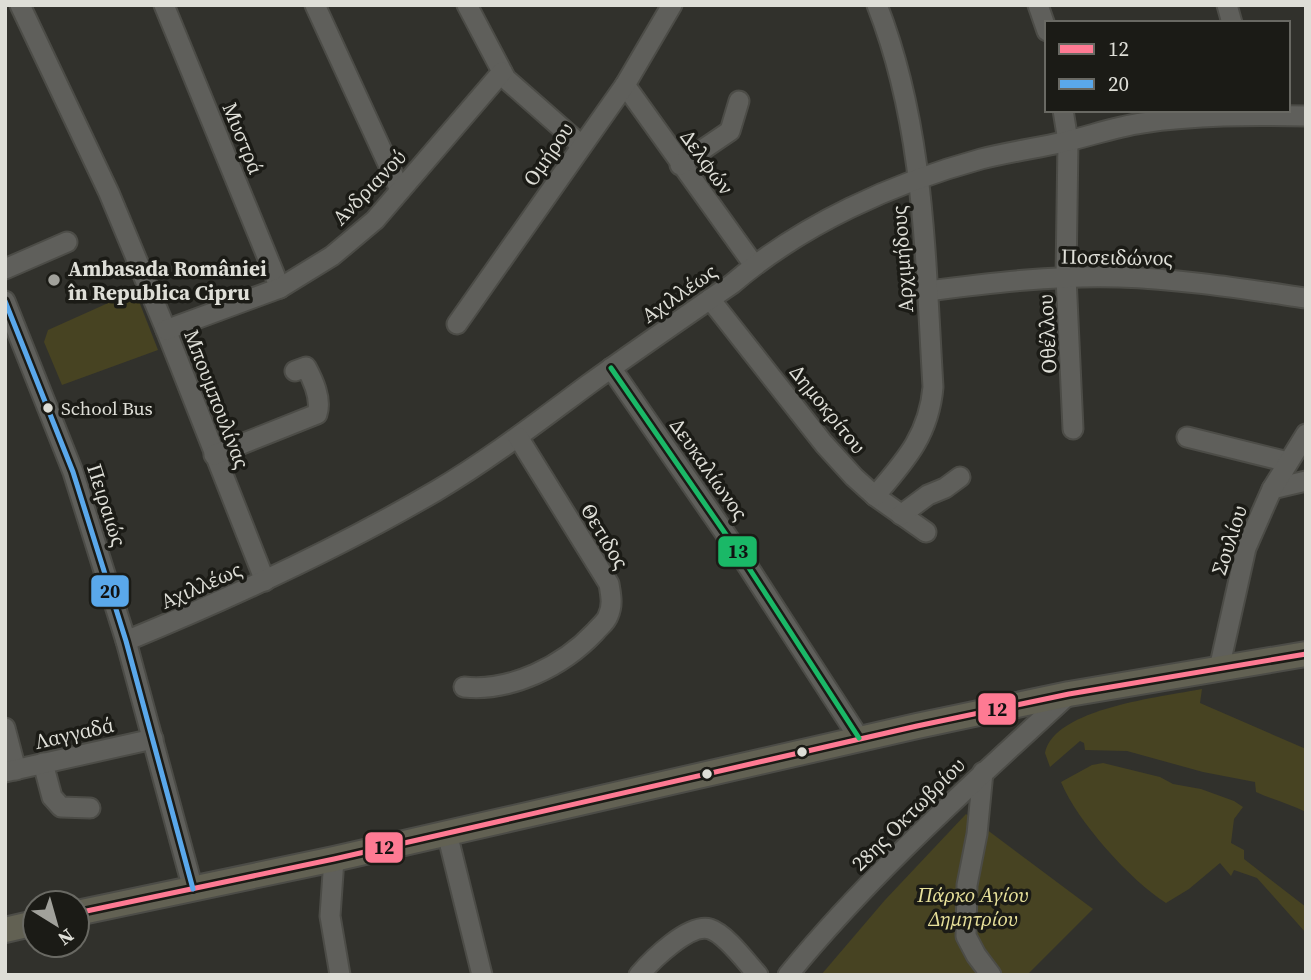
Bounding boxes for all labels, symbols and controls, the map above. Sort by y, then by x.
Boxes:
legend [1045,21,1290,112]
text: 12 [1108,34,1129,63]
text: 20 [1108,69,1129,98]
street label: Μυστρά [216,98,271,178]
street label: Ομήρου [516,116,580,192]
street label: Δελφών [673,124,741,200]
street label: Ανδριανού [326,143,412,231]
street label: Αρχιμήδους [884,205,920,313]
street label: Ποσειδώνος [1061,242,1173,272]
place label: Ambasada României în Republica Cipru [67,254,267,307]
street label: Αχιλλέως [635,256,723,330]
marker: Ambasada României în Republica Cipru [46,272,62,288]
street label: Οθέλλου [1030,294,1064,374]
street label: Μπουμπουλίνας [177,325,257,473]
street label: Δημοκρίτου [783,358,873,460]
place label: School Bus [61,395,153,421]
marker: School Bus [41,401,55,415]
street label: Δευκαλίωνος [663,412,755,526]
street label: Πειραιώς [80,460,134,550]
street label: Θετιδος [574,498,636,574]
street label: Σουλίου [1204,502,1254,578]
line badge: 13 [717,535,758,568]
text: 13 [728,538,748,564]
street label: Αχιλλέως [156,554,246,616]
line badge: 20 [90,574,130,608]
text: 20 [100,578,120,604]
line badge: 12 [977,692,1017,726]
text: 12 [987,696,1007,722]
street label: Λαγγαδά [32,710,117,756]
unlabelled marker [795,745,809,759]
street label: 28ης Οκτωβρίου [845,751,971,877]
unlabelled marker [700,767,714,781]
line badge: 12 [364,831,404,864]
text: 12 [374,834,394,860]
park label: Πάρκο Αγίου Δημητρίου [916,880,1029,933]
north arrow [21,889,91,959]
text: N [53,923,80,952]

